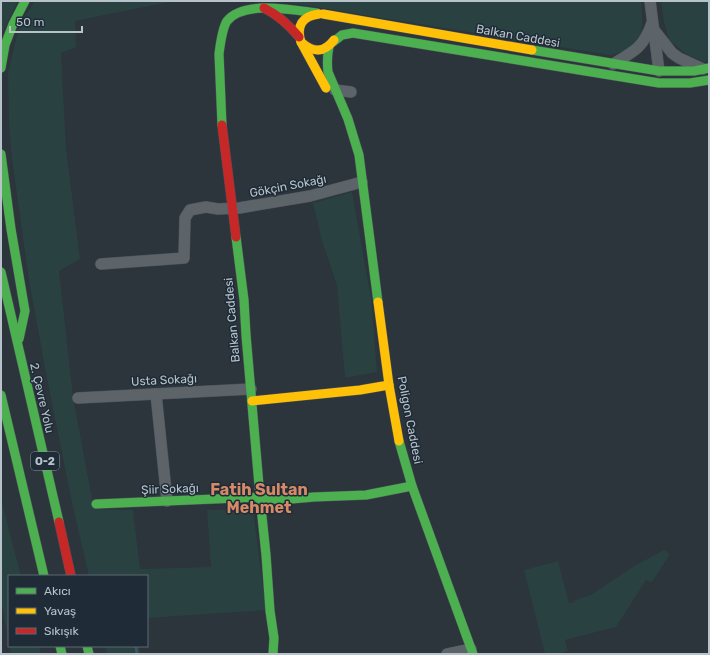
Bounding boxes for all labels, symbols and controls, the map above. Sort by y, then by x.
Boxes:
scale bar [10,8,82,34]
text: 50 m [16,15,44,29]
street label: Balkan Caddesi [475,22,561,50]
street label: Gökçin Sokağı [248,172,328,200]
street label: Balkan Caddesi [221,277,243,363]
street label: 2. Çevre Yolu [27,362,57,434]
street label: Usta Sokağı [131,371,197,389]
street label: Poligon Caddesi [395,375,425,465]
road number: O-2 [31,452,59,470]
district label: Fatih Sultan Mehmet [210,480,308,517]
street label: Şiir Sokağı [141,481,199,497]
legend [8,575,148,647]
text: Akıcı [44,584,71,598]
text: Yavaş [44,604,76,618]
text: Sıkışık [44,624,79,638]

